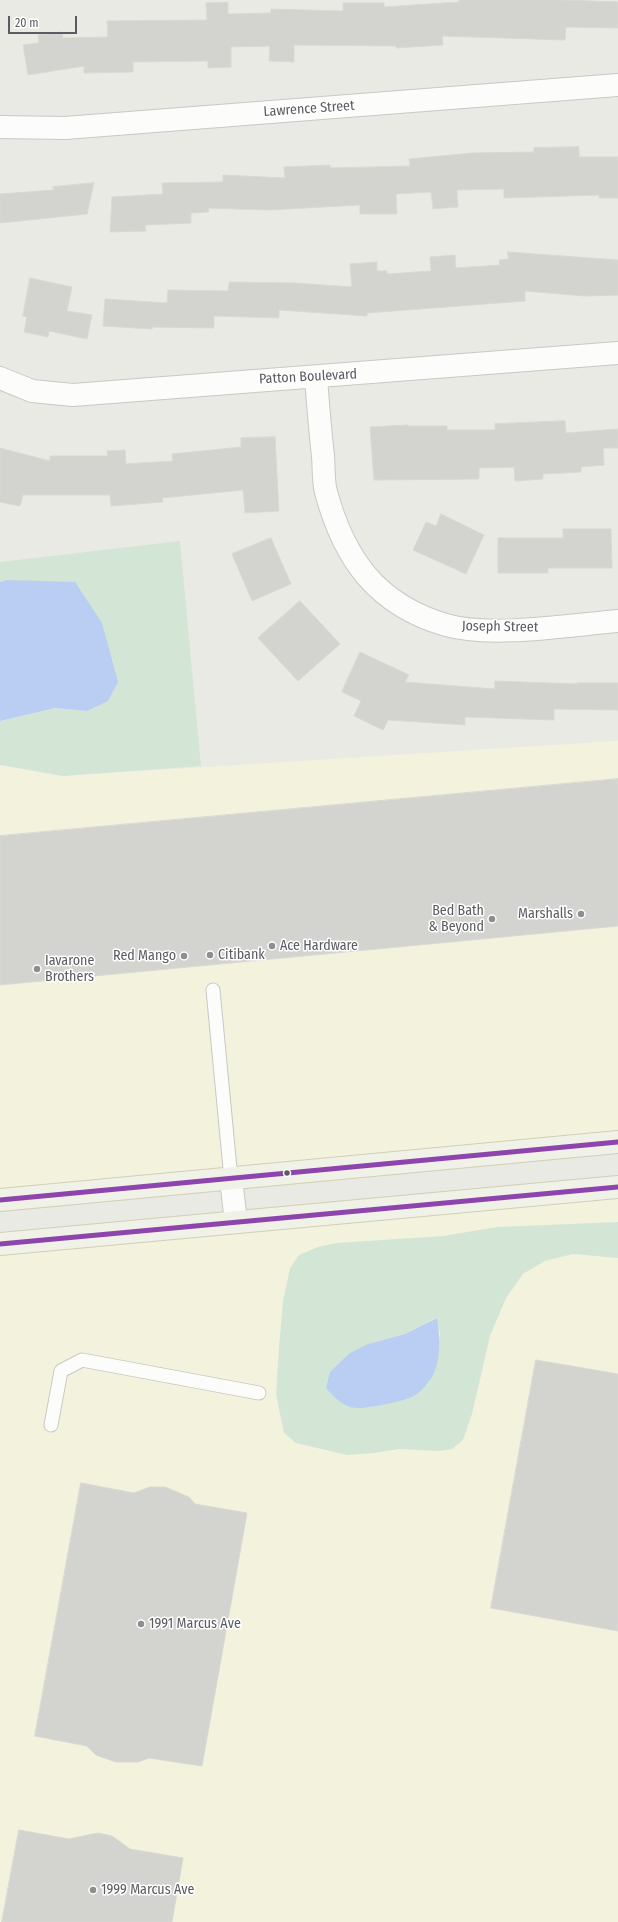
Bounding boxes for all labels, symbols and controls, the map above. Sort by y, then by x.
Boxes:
scale bar [10,8,79,34]
text: 20 m [15,16,39,30]
street label: Lawrence Street [263,97,355,121]
street label: Patton Boulevard [259,366,357,388]
street label: Joseph Street [462,618,538,636]
place label: Bed Bath & Beyond [428,903,484,936]
place label: Marshalls [518,906,573,922]
marker: Marshalls [576,909,586,919]
marker: Bed Bath & Beyond [487,914,497,924]
place label: Ace Hardware [280,938,358,954]
marker: Ace Hardware [267,941,277,951]
place label: Citibank [218,947,265,963]
place label: Red Mango [113,948,176,964]
marker: Citibank [205,950,215,960]
marker: Red Mango [179,951,189,961]
place label: Iavarone Brothers [45,953,94,986]
marker: Iavarone Brothers [32,964,42,974]
unlabelled marker [282,1168,292,1178]
place label: 1991 Marcus Ave [149,1616,241,1632]
marker: 1991 Marcus Ave [136,1619,146,1629]
place label: 1999 Marcus Ave [101,1882,194,1898]
marker: 1999 Marcus Ave [88,1885,98,1895]

